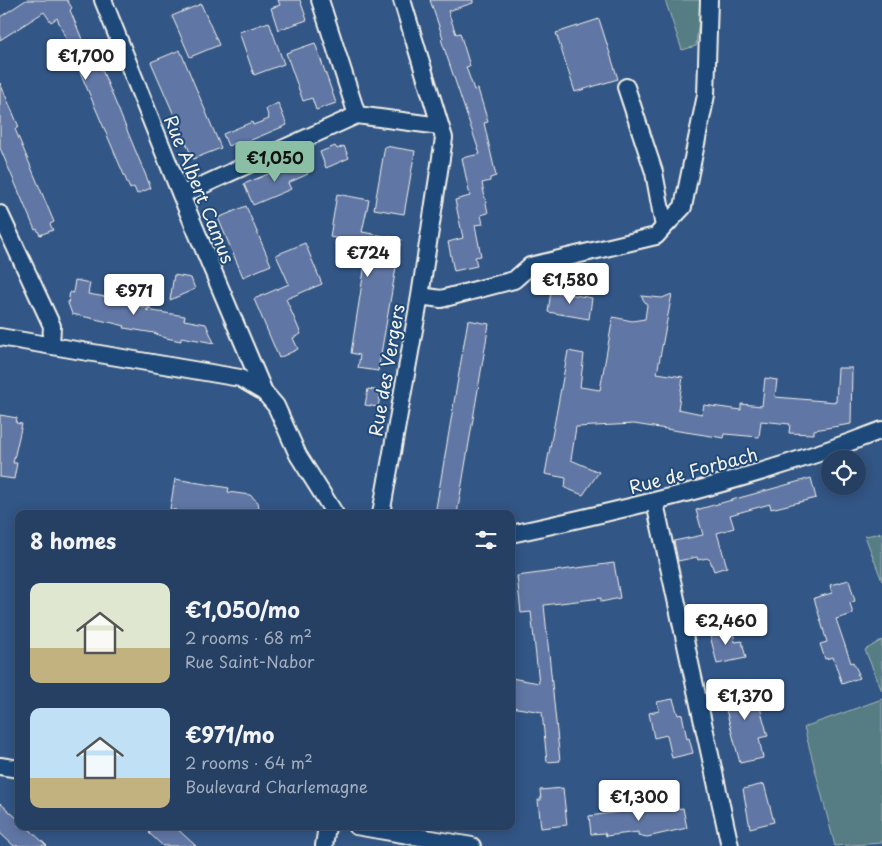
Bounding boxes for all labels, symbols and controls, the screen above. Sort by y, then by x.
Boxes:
pin: €1,700 [45,38,127,81]
text: €1,700 [58,43,114,67]
street label: Rue Albert Camus [158,111,242,267]
pin: €1,050 [234,140,316,183]
text: €1,050 [246,145,304,169]
pin: €724 [338,236,398,278]
text: €724 [346,240,390,264]
pin: €1,580 [529,262,611,305]
text: €1,580 [542,267,598,291]
pin: €971 [104,274,164,316]
text: €971 [115,278,153,302]
street label: Rue des Vergers [361,302,411,438]
street label: Rue de Forbach [626,440,760,500]
map controls [821,450,866,495]
button: locate [821,450,866,495]
text: 8 homes [30,524,116,556]
icon: filters [472,526,500,554]
text: €1,050/mo [185,593,300,625]
icon: home [70,603,130,663]
pin: €2,460 [685,604,767,646]
text: €2,460 [695,608,757,632]
text: 2 rooms · 68 m² [185,625,312,649]
text: Rue Saint-Nabor [185,649,314,673]
pin: €1,370 [704,678,786,721]
text: €1,370 [717,683,773,707]
text: €971/mo [185,718,274,750]
icon: home [70,728,130,788]
text: 2 rooms · 64 m² [185,750,313,774]
text: Boulevard Charlemagne [185,774,368,798]
pin: €1,300 [598,780,680,822]
text: €1,300 [610,784,668,808]

